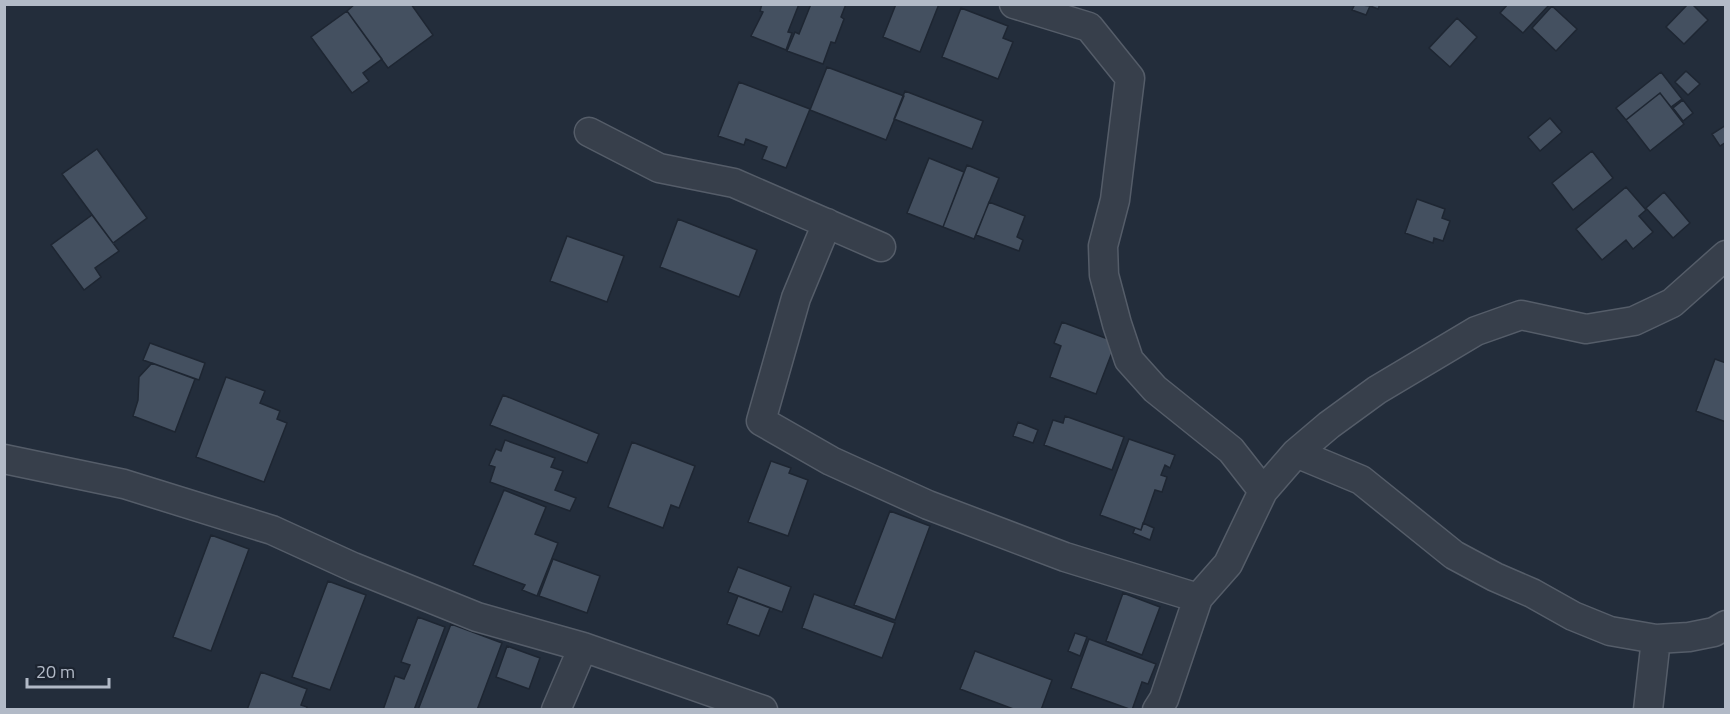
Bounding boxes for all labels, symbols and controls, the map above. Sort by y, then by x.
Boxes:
scale bar [27,651,110,689]
text: 20 m [36,658,75,685]

